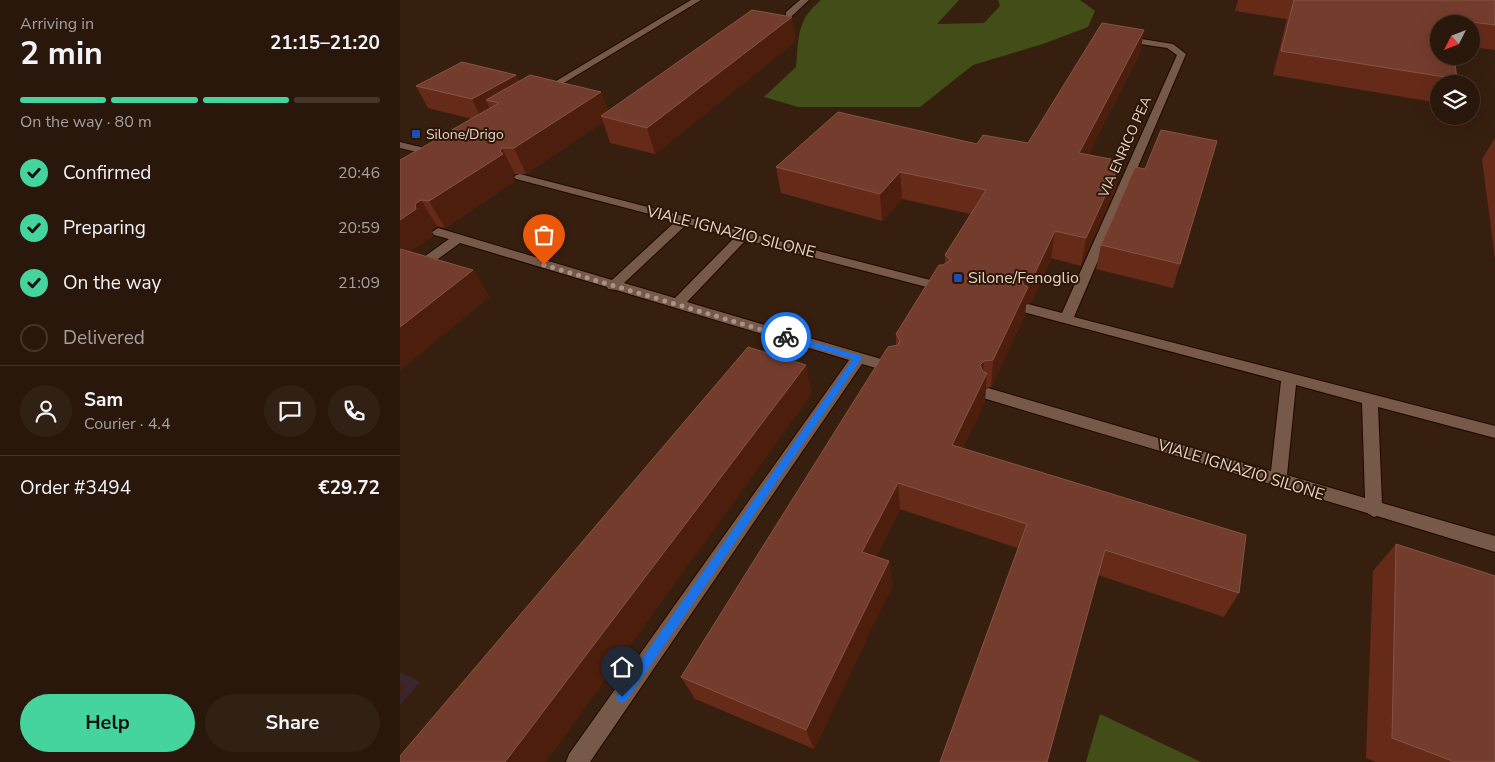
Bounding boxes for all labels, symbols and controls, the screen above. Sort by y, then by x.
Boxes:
text: Arriving in [20,13,94,35]
north arrow [1430,15,1480,65]
map controls [1430,15,1480,125]
text: 21:15–21:20 [270,30,380,56]
text: 2 min [20,32,103,75]
button: layers [1430,75,1480,125]
street label: VIA ENRICO PEA [1094,93,1156,202]
text: On the way · 80 m [20,111,152,133]
place label: Silone/Drigo [426,125,504,144]
marker: Silone/Drigo [410,128,422,140]
icon: check [20,159,48,187]
text: Confirmed [63,160,151,186]
text: 20:46 [338,162,380,184]
street label: VIALE IGNAZIO SILONE [643,200,818,264]
icon: check [20,214,48,242]
pin [523,214,565,265]
text: Preparing [63,215,146,241]
text: 20:59 [338,217,380,239]
icon: bag [530,221,558,249]
place label: Silone/Fenoglio [968,267,1079,289]
icon: check [20,269,48,297]
text: On the way [63,270,161,296]
text: 21:09 [338,272,380,294]
marker: Silone/Fenoglio [952,272,964,284]
courier [761,312,811,362]
icon: bike [772,323,800,351]
text: Delivered [63,325,145,351]
button: person [20,385,72,437]
button: chat [264,385,316,437]
button: phone [328,385,380,437]
text: Sam [84,387,123,413]
text: Courier · 4.4 [84,413,170,435]
street label: VIALE IGNAZIO SILONE [1154,434,1327,506]
text: Order #3494 [20,475,131,501]
text: €29.72 [318,475,380,501]
pin [601,646,643,697]
icon: home [608,653,636,681]
button: Help [20,694,195,752]
button: Share [205,694,380,752]

